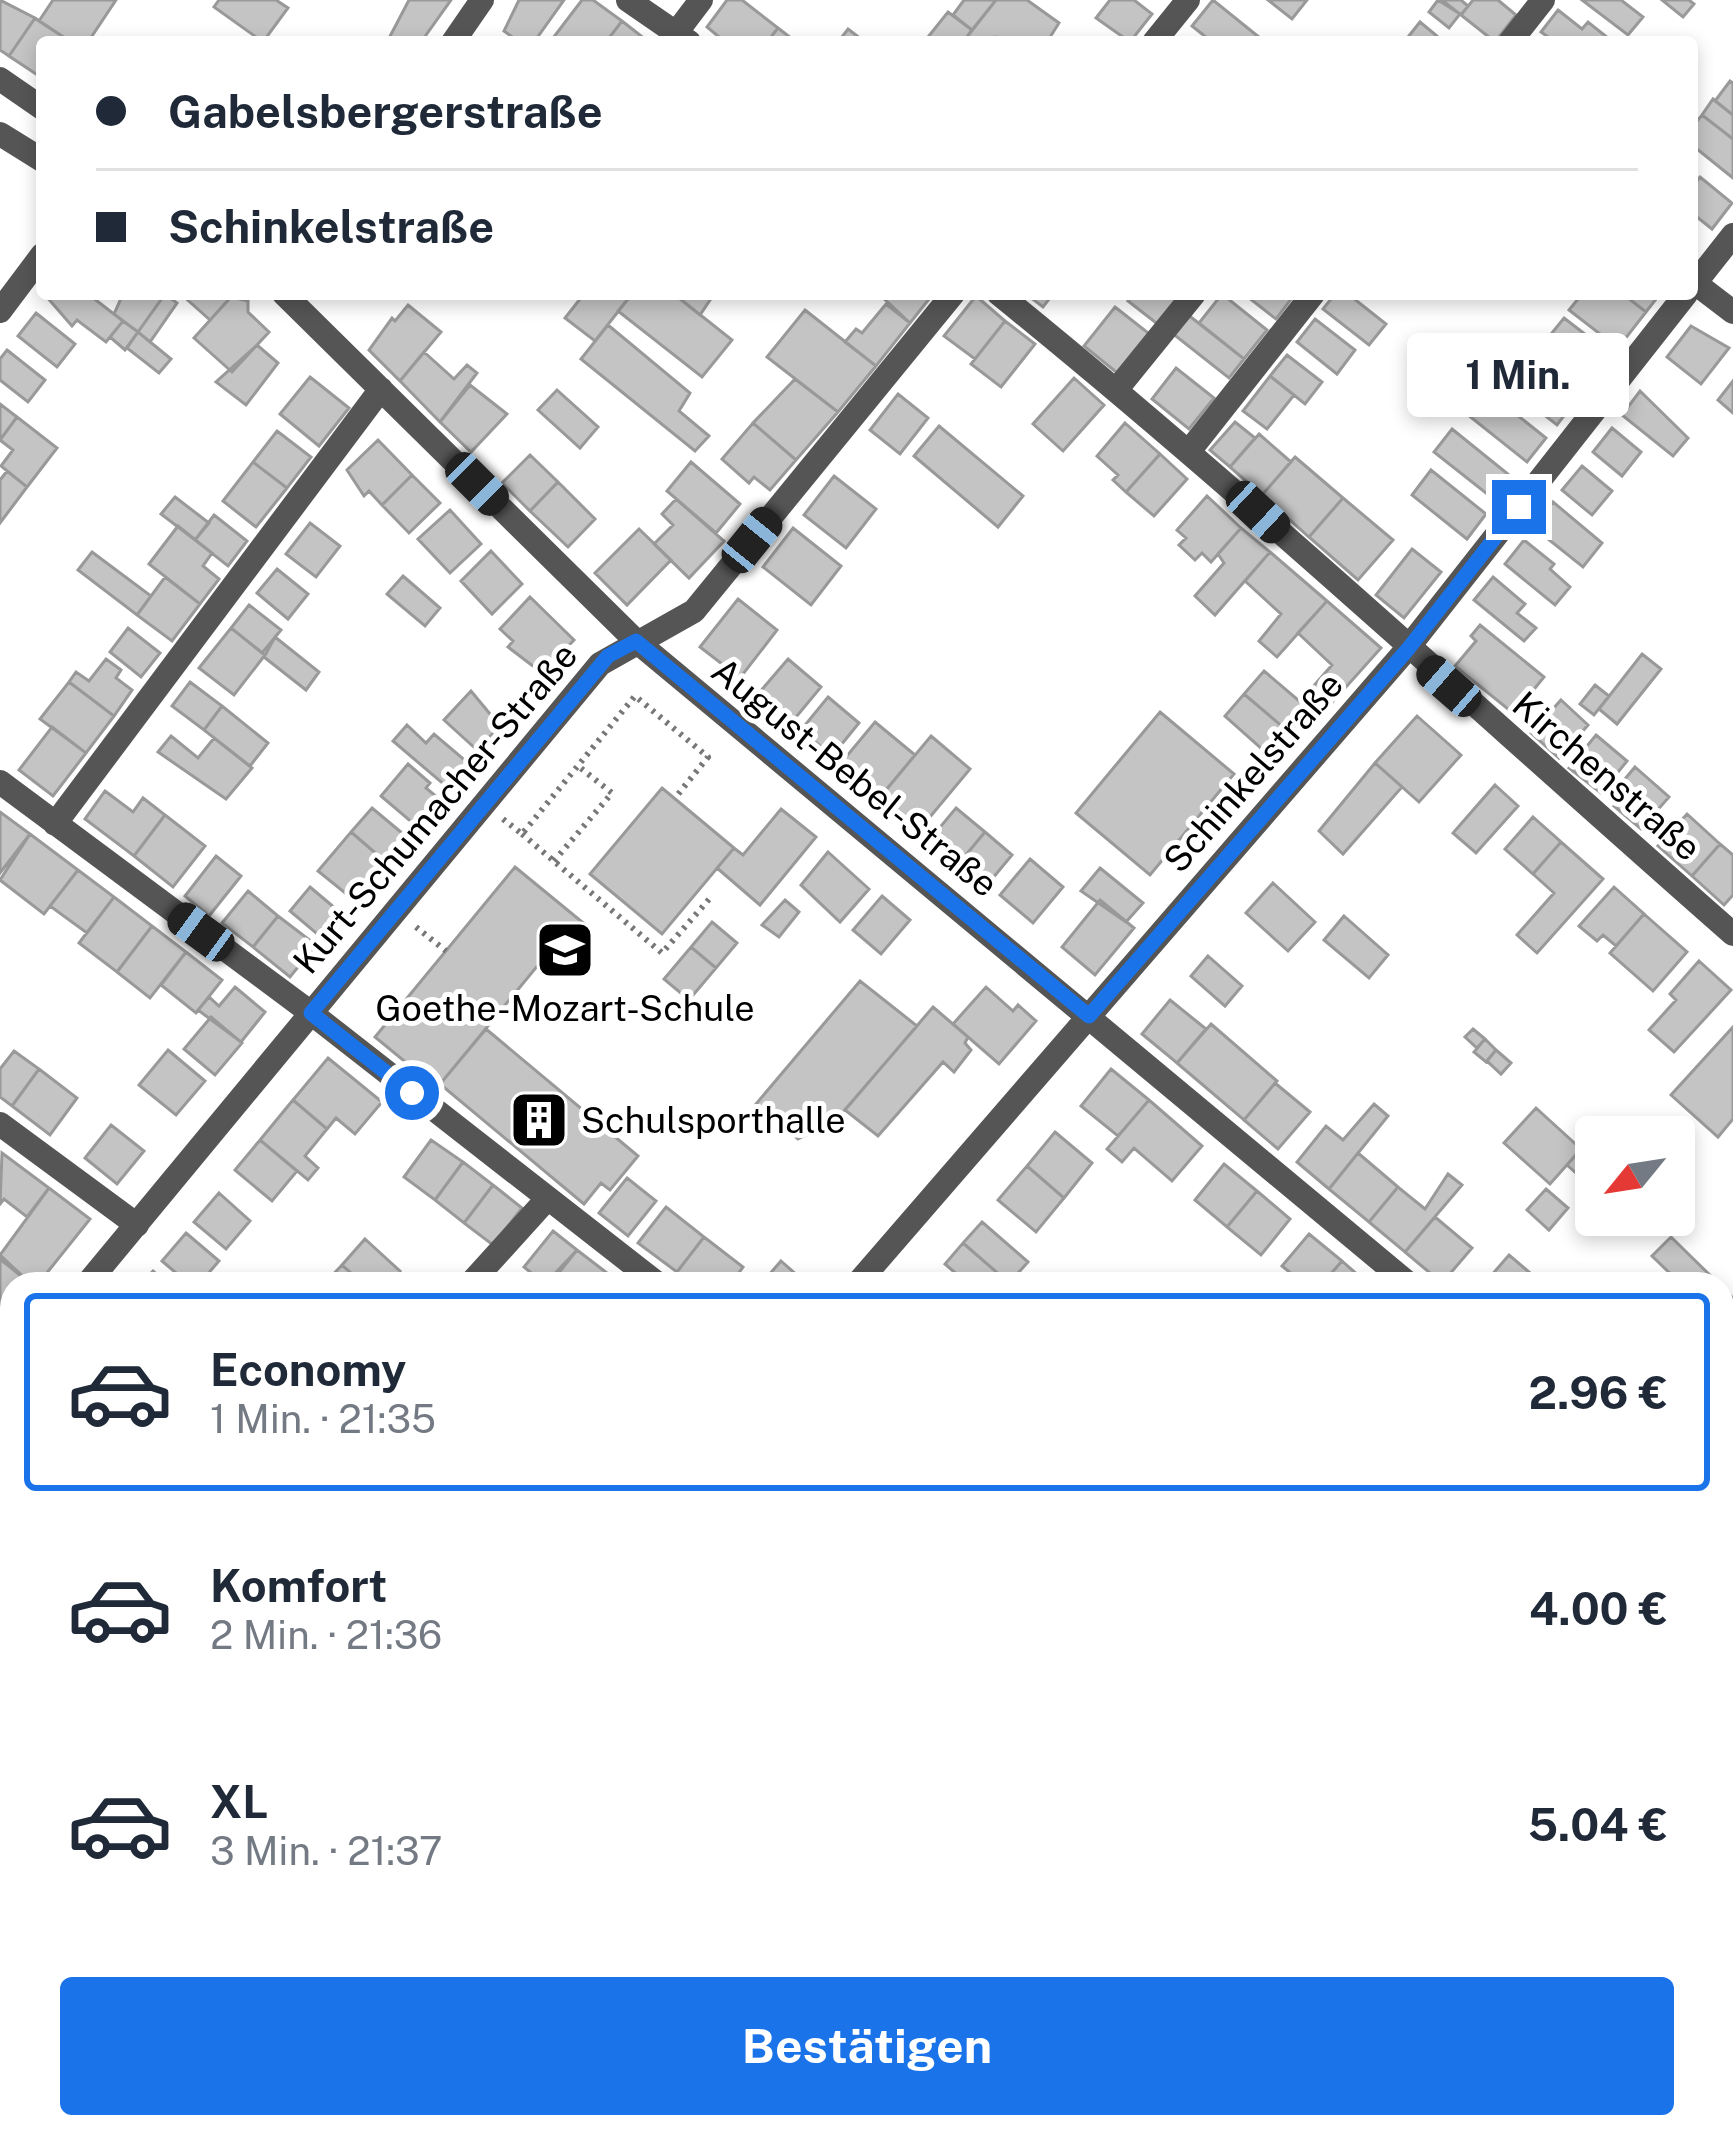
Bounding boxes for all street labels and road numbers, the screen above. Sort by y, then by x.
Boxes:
street label: Kurt-Schumacher-Straße [284,634,586,982]
street label: August-Bebel-Straße [704,649,1006,905]
street label: Schinkelstraße [1155,664,1351,880]
street label: Kirchenstraße [1504,683,1710,869]

